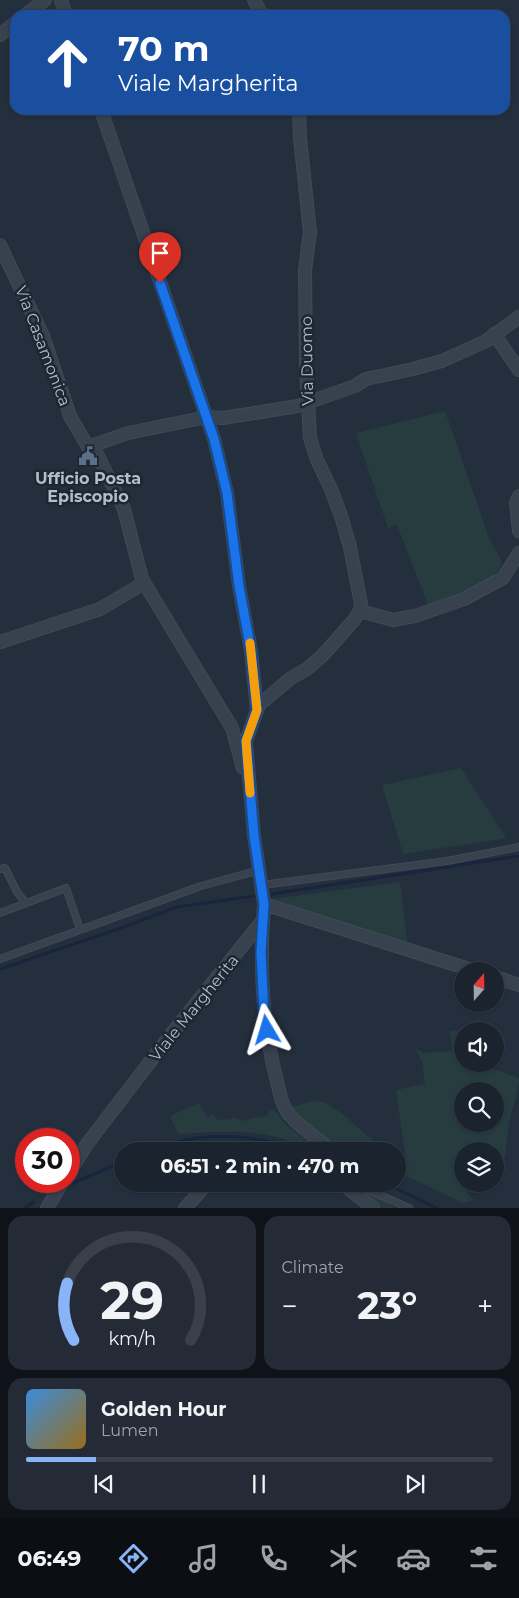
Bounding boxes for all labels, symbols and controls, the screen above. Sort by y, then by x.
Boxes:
text: 70 m [118,27,209,70]
icon: ahead [35,30,100,95]
text: Viale Margherita [118,70,298,97]
pin [139,232,181,283]
icon: arrive [146,239,174,267]
street label: Via Casamonica [11,283,75,409]
street label: Via Duomo [297,316,317,406]
public building icon: Ufficio Posta Episcopio [77,445,99,467]
place label: Ufficio Posta Episcopio [35,469,141,506]
street label: Viale Margherita [145,951,243,1065]
north arrow [454,962,504,1012]
map controls [454,962,504,1192]
position arrow [240,1003,292,1055]
button: sound [454,1022,504,1072]
button: search [454,1082,504,1132]
speed limit sign: 30 [15,1128,80,1193]
button: layers [454,1142,504,1192]
text: 06:51 · 2 min · 470 m [161,1155,360,1178]
text: Climate [282,1258,344,1277]
text: 29 [100,1269,164,1332]
text: 23° [357,1282,417,1329]
text: − [282,1289,298,1323]
text: + [477,1289,493,1323]
text: km/h [108,1328,156,1349]
text: Golden Hour [101,1398,227,1421]
text: Lumen [101,1421,159,1440]
icon: previous [90,1470,118,1498]
icon: pause [245,1470,273,1498]
icon: next [401,1470,429,1498]
icon: directions [116,1541,151,1576]
icon: music [186,1541,221,1576]
icon: phone [256,1541,291,1576]
icon: climate [326,1541,361,1576]
icon: car [396,1541,431,1576]
icon: filters [466,1541,501,1576]
text: 06:49 [18,1545,81,1572]

